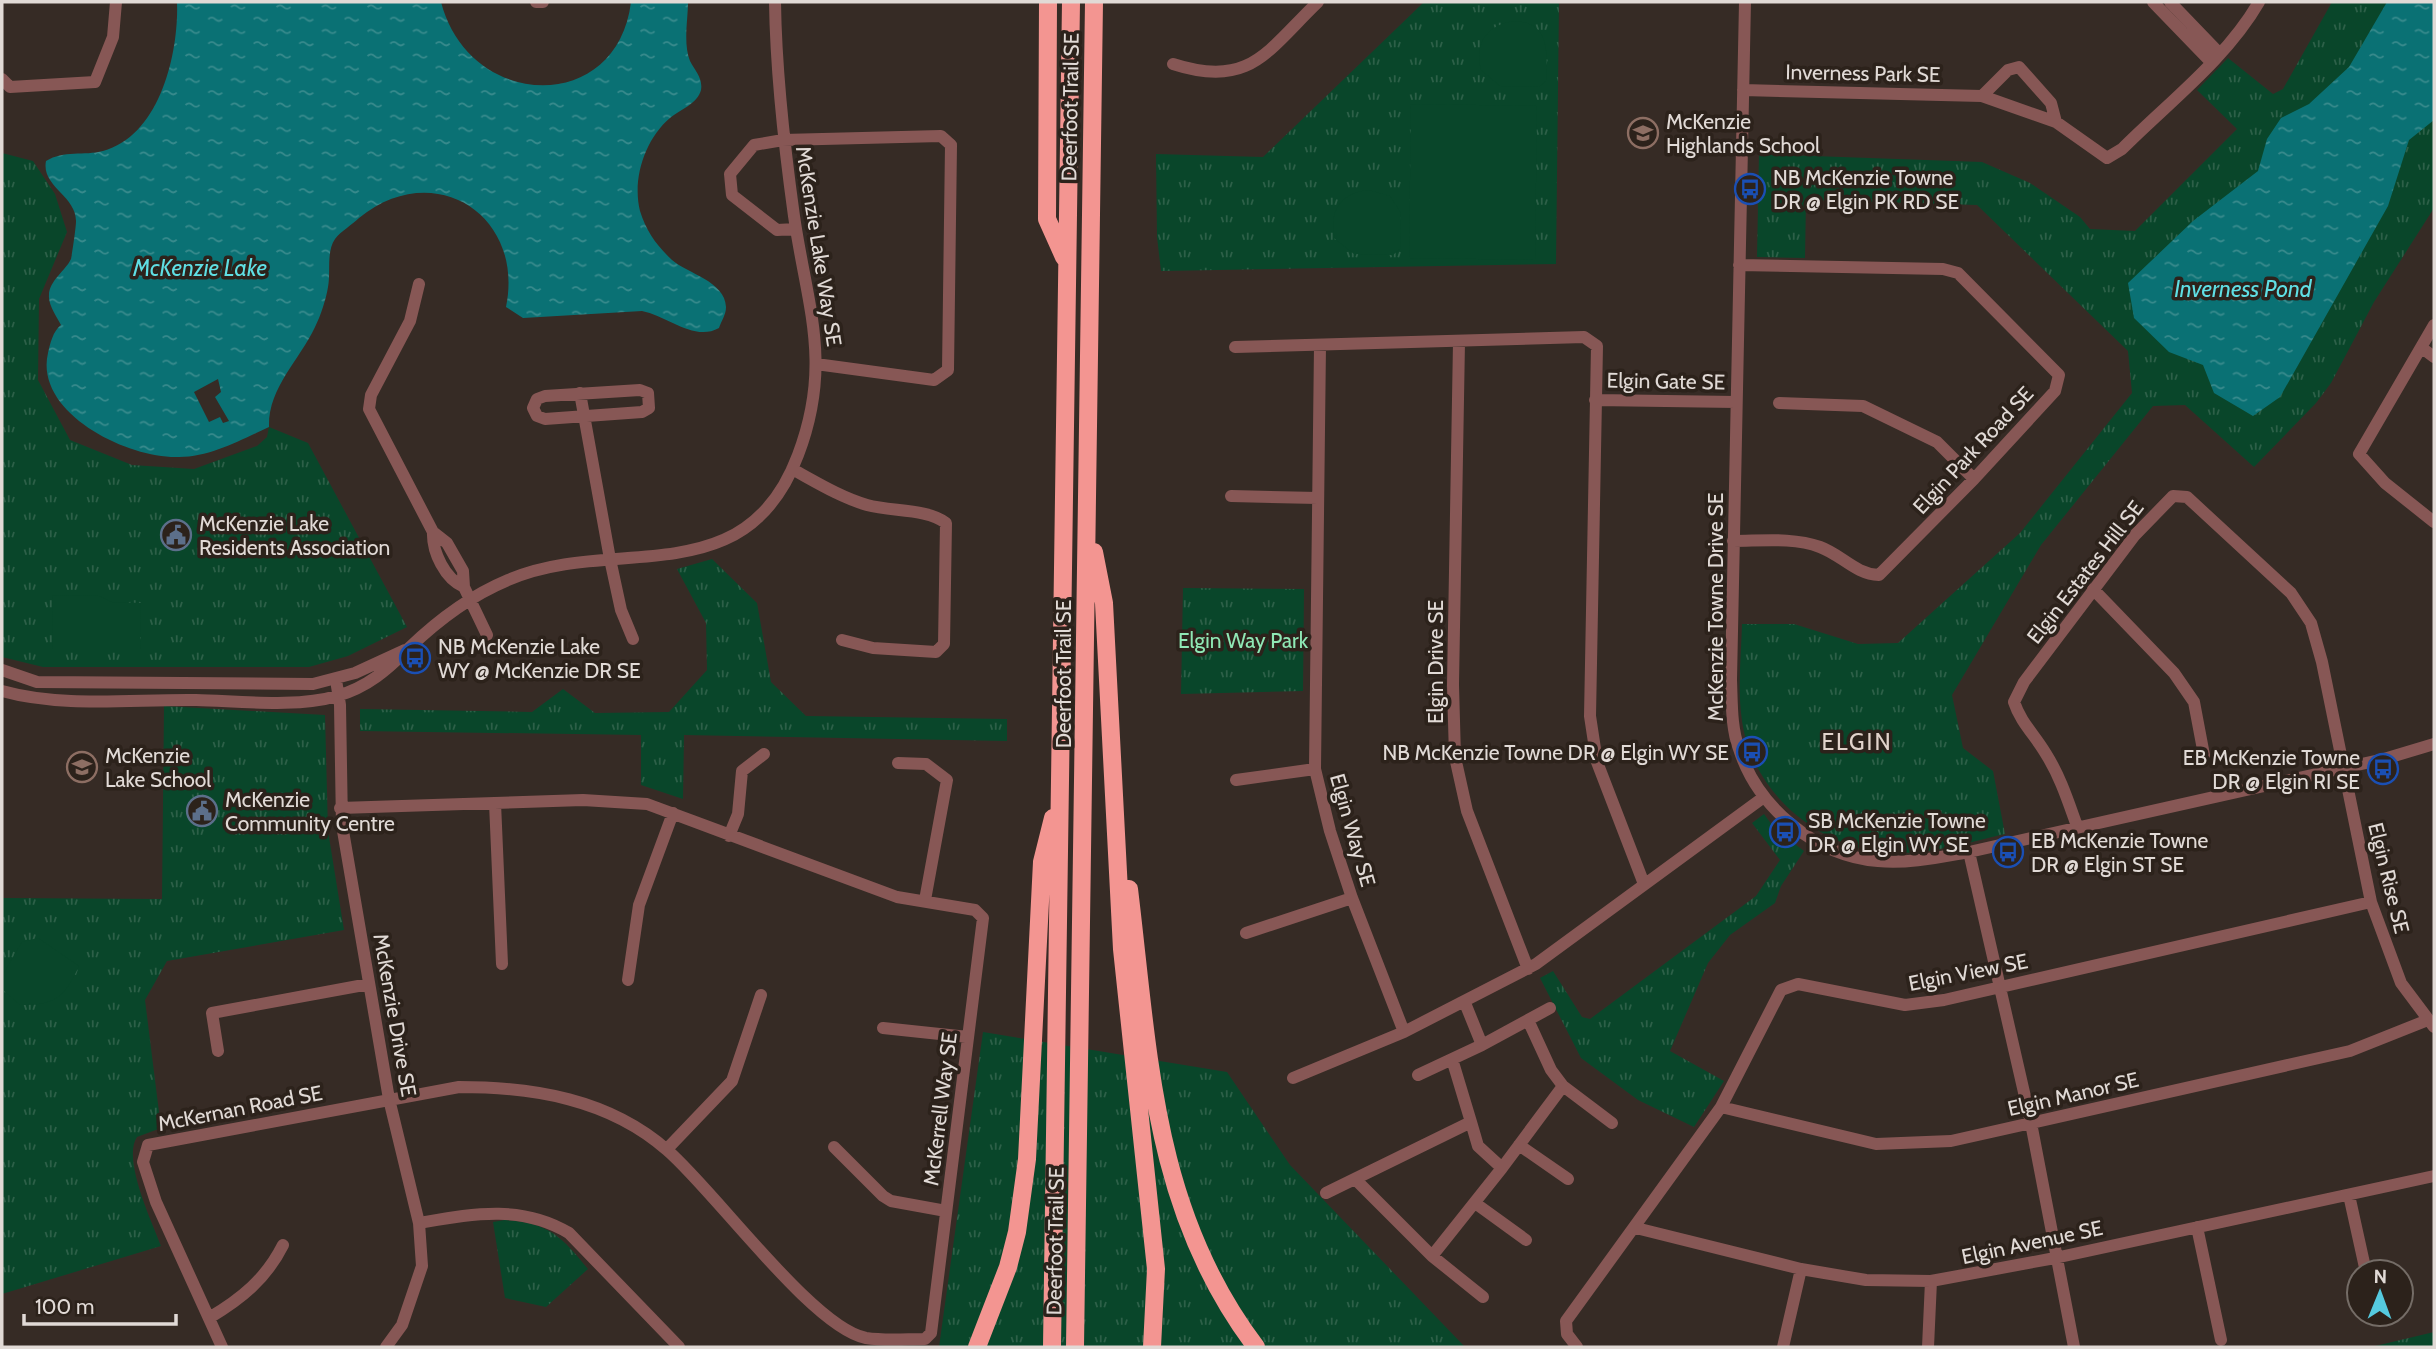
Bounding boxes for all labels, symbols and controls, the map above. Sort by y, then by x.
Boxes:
street label: Deerfoot Trail SE [1056,32,1084,182]
street label: Inverness Park SE [1785,59,1941,87]
place label: McKenzie Highlands School [1666,109,1820,158]
school or university icon: McKenzie Highlands School [1626,116,1660,150]
street label: McKenzie Lake Way SE [791,144,847,348]
place label: NB McKenzie Towne DR @ Elgin PK RD SE [1773,165,1959,214]
bus stop icon: NB McKenzie Towne DR @ Elgin PK RD SE [1733,172,1767,206]
water label: McKenzie Lake [132,254,267,282]
water label: Inverness Pond [2174,275,2313,303]
street label: Elgin Gate SE [1606,367,1726,395]
street label: Elgin Park Road SE [1908,381,2038,519]
street label: McKenzie Towne Drive SE [1703,493,1728,721]
street label: Elgin Estates Hill SE [2021,496,2149,648]
place label: McKenzie Lake Residents Association [199,511,390,560]
public building icon: McKenzie Lake Residents Association [159,518,193,552]
street label: Deerfoot Trail SE [1051,600,1076,748]
street label: Elgin Drive SE [1423,600,1448,724]
park label: Elgin Way Park [1178,628,1309,653]
place label: NB McKenzie Lake WY @ McKenzie DR SE [438,634,641,683]
bus stop icon: NB McKenzie Lake WY @ McKenzie DR SE [398,641,432,675]
district label: ELGIN [1821,728,1893,756]
bus stop icon: NB McKenzie Towne DR @ Elgin WY SE [1735,735,1769,769]
place label: NB McKenzie Towne DR @ Elgin WY SE [1383,740,1729,765]
place label: McKenzie Lake School [105,743,211,792]
place label: EB McKenzie Towne DR @ Elgin RI SE [2183,745,2360,794]
school or university icon: McKenzie Lake School [65,750,99,784]
bus stop icon: EB McKenzie Towne DR @ Elgin RI SE [2366,752,2400,786]
street label: Elgin Way SE [1325,771,1381,889]
place label: McKenzie Community Centre [225,787,395,836]
public building icon: McKenzie Community Centre [185,794,219,828]
place label: SB McKenzie Towne DR @ Elgin WY SE [1808,808,1986,857]
bus stop icon: SB McKenzie Towne DR @ Elgin WY SE [1768,815,1802,849]
street label: Elgin Rise SE [2363,820,2415,936]
place label: EB McKenzie Towne DR @ Elgin ST SE [2031,828,2208,877]
bus stop icon: EB McKenzie Towne DR @ Elgin ST SE [1991,835,2025,869]
street label: McKenzie Drive SE [368,931,422,1099]
street label: Elgin View SE [1906,948,2030,996]
street label: McKerrell Way SE [918,1031,962,1187]
street label: Elgin Manor SE [2005,1067,2141,1121]
street label: McKernan Road SE [156,1080,324,1136]
street label: Deerfoot Trail SE [1041,1166,1069,1316]
street label: Elgin Avenue SE [1959,1215,2105,1269]
north arrow [2345,1258,2415,1328]
text: N [2373,1265,2387,1288]
scale bar [24,1282,177,1326]
text: 100 m [35,1294,94,1319]

